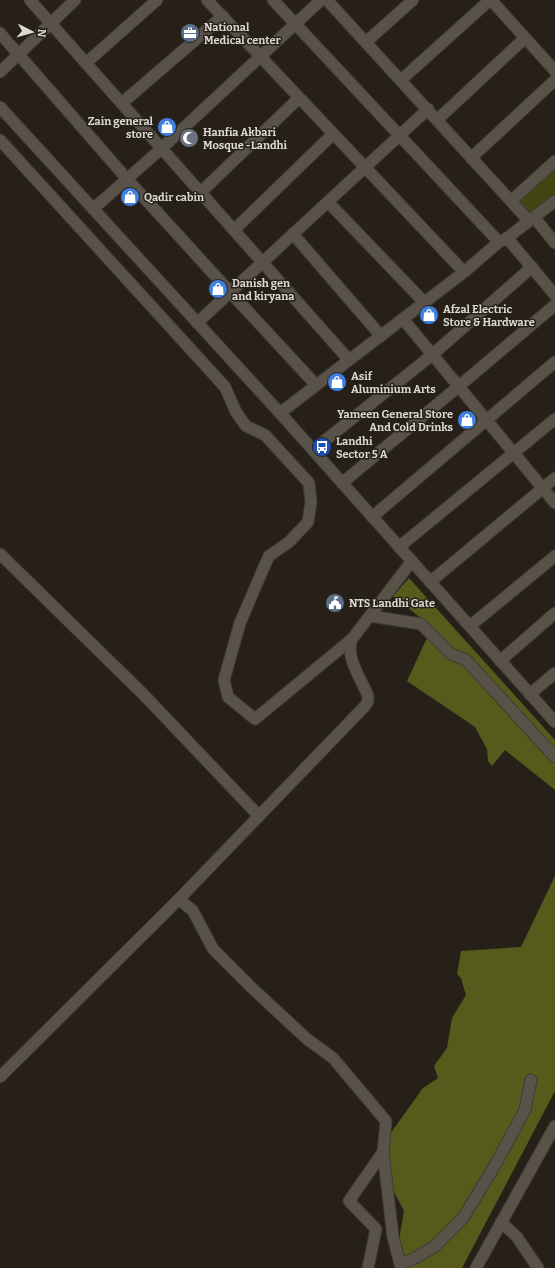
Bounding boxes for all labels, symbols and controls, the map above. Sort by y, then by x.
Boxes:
north arrow [12,12,52,52]
place label: National Medical center [204,21,282,47]
office icon: National Medical center [179,22,201,44]
text: N [34,28,48,38]
place label: Zain general store [88,115,154,141]
shop icon: Zain general store [156,116,178,138]
place label: Hanfia Akbari Mosque -Landhi [203,126,288,152]
mosque icon: Hanfia Akbari Mosque -Landhi [178,127,200,149]
shop icon: Qadir cabin [119,186,141,208]
place label: Qadir cabin [144,191,204,204]
place label: Danish gen and kiryana [232,277,295,303]
shop icon: Danish gen and kiryana [207,278,229,300]
place label: Afzal Electric Store & Hardware [443,303,535,329]
shop icon: Afzal Electric Store & Hardware [418,304,440,326]
place label: Asif Aluminium Arts [351,370,436,396]
shop icon: Asif Aluminium Arts [326,371,348,393]
place label: Yameen General Store And Cold Drinks [337,408,454,434]
shop icon: Yameen General Store And Cold Drinks [456,409,478,431]
place label: Landhi Sector 5 A [336,435,388,461]
bus stop icon: Landhi Sector 5 A [311,436,333,458]
public building icon: NTS Landhi Gate [324,592,346,614]
place label: NTS Landhi Gate [349,597,435,610]

